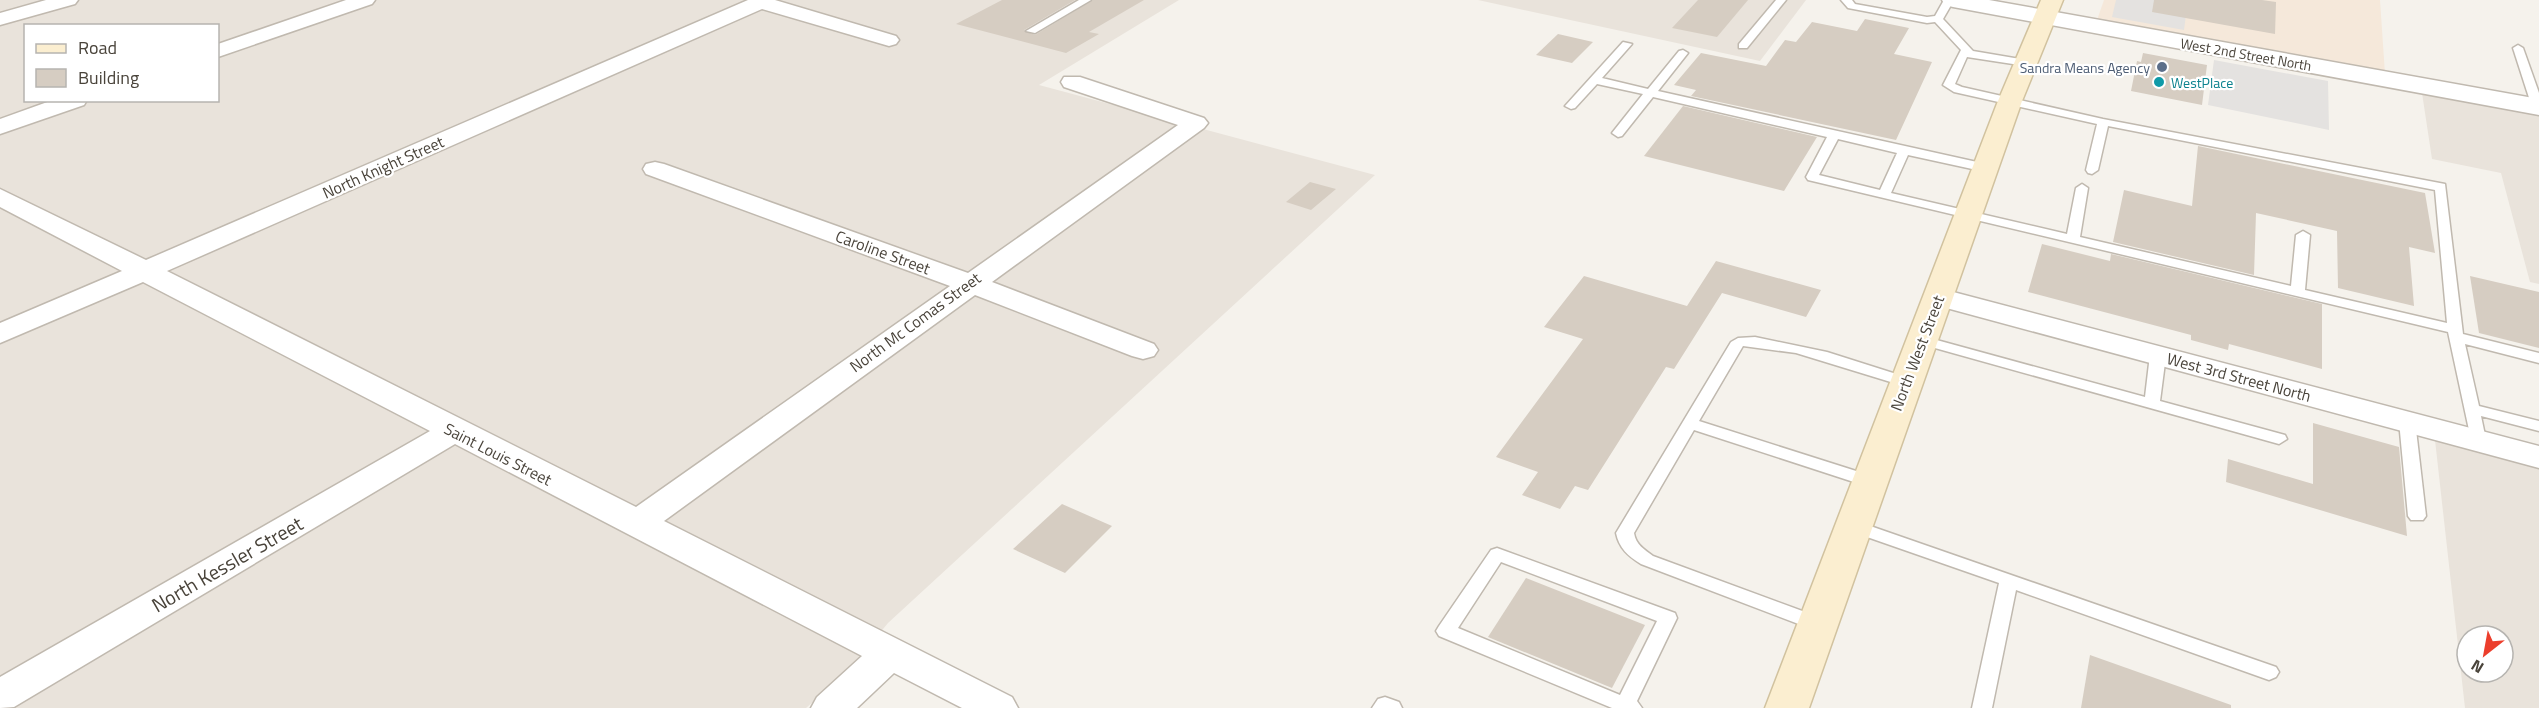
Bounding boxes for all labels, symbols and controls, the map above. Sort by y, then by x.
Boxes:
legend [24,24,219,102]
street label: West 2nd Street North [2179,32,2313,76]
text: Road [78,34,117,61]
place label: Sandra Means Agency [2020,57,2150,78]
marker: Sandra Means Agency [2155,60,2169,74]
text: Building [78,64,139,91]
place label: WestPlace [2171,72,2233,93]
marker: WestPlace [2152,75,2166,89]
street label: North Knight Street [318,129,448,205]
street label: Caroline Street [832,224,934,280]
street label: North Mc Comas Street [844,266,986,378]
street label: North West Street [1884,291,1950,414]
street label: West 3rd Street North [2164,346,2314,408]
street label: Saint Louis Street [440,416,556,492]
street label: North Kessler Street [145,508,309,620]
north arrow [2455,624,2515,684]
text: N [2466,654,2488,680]

